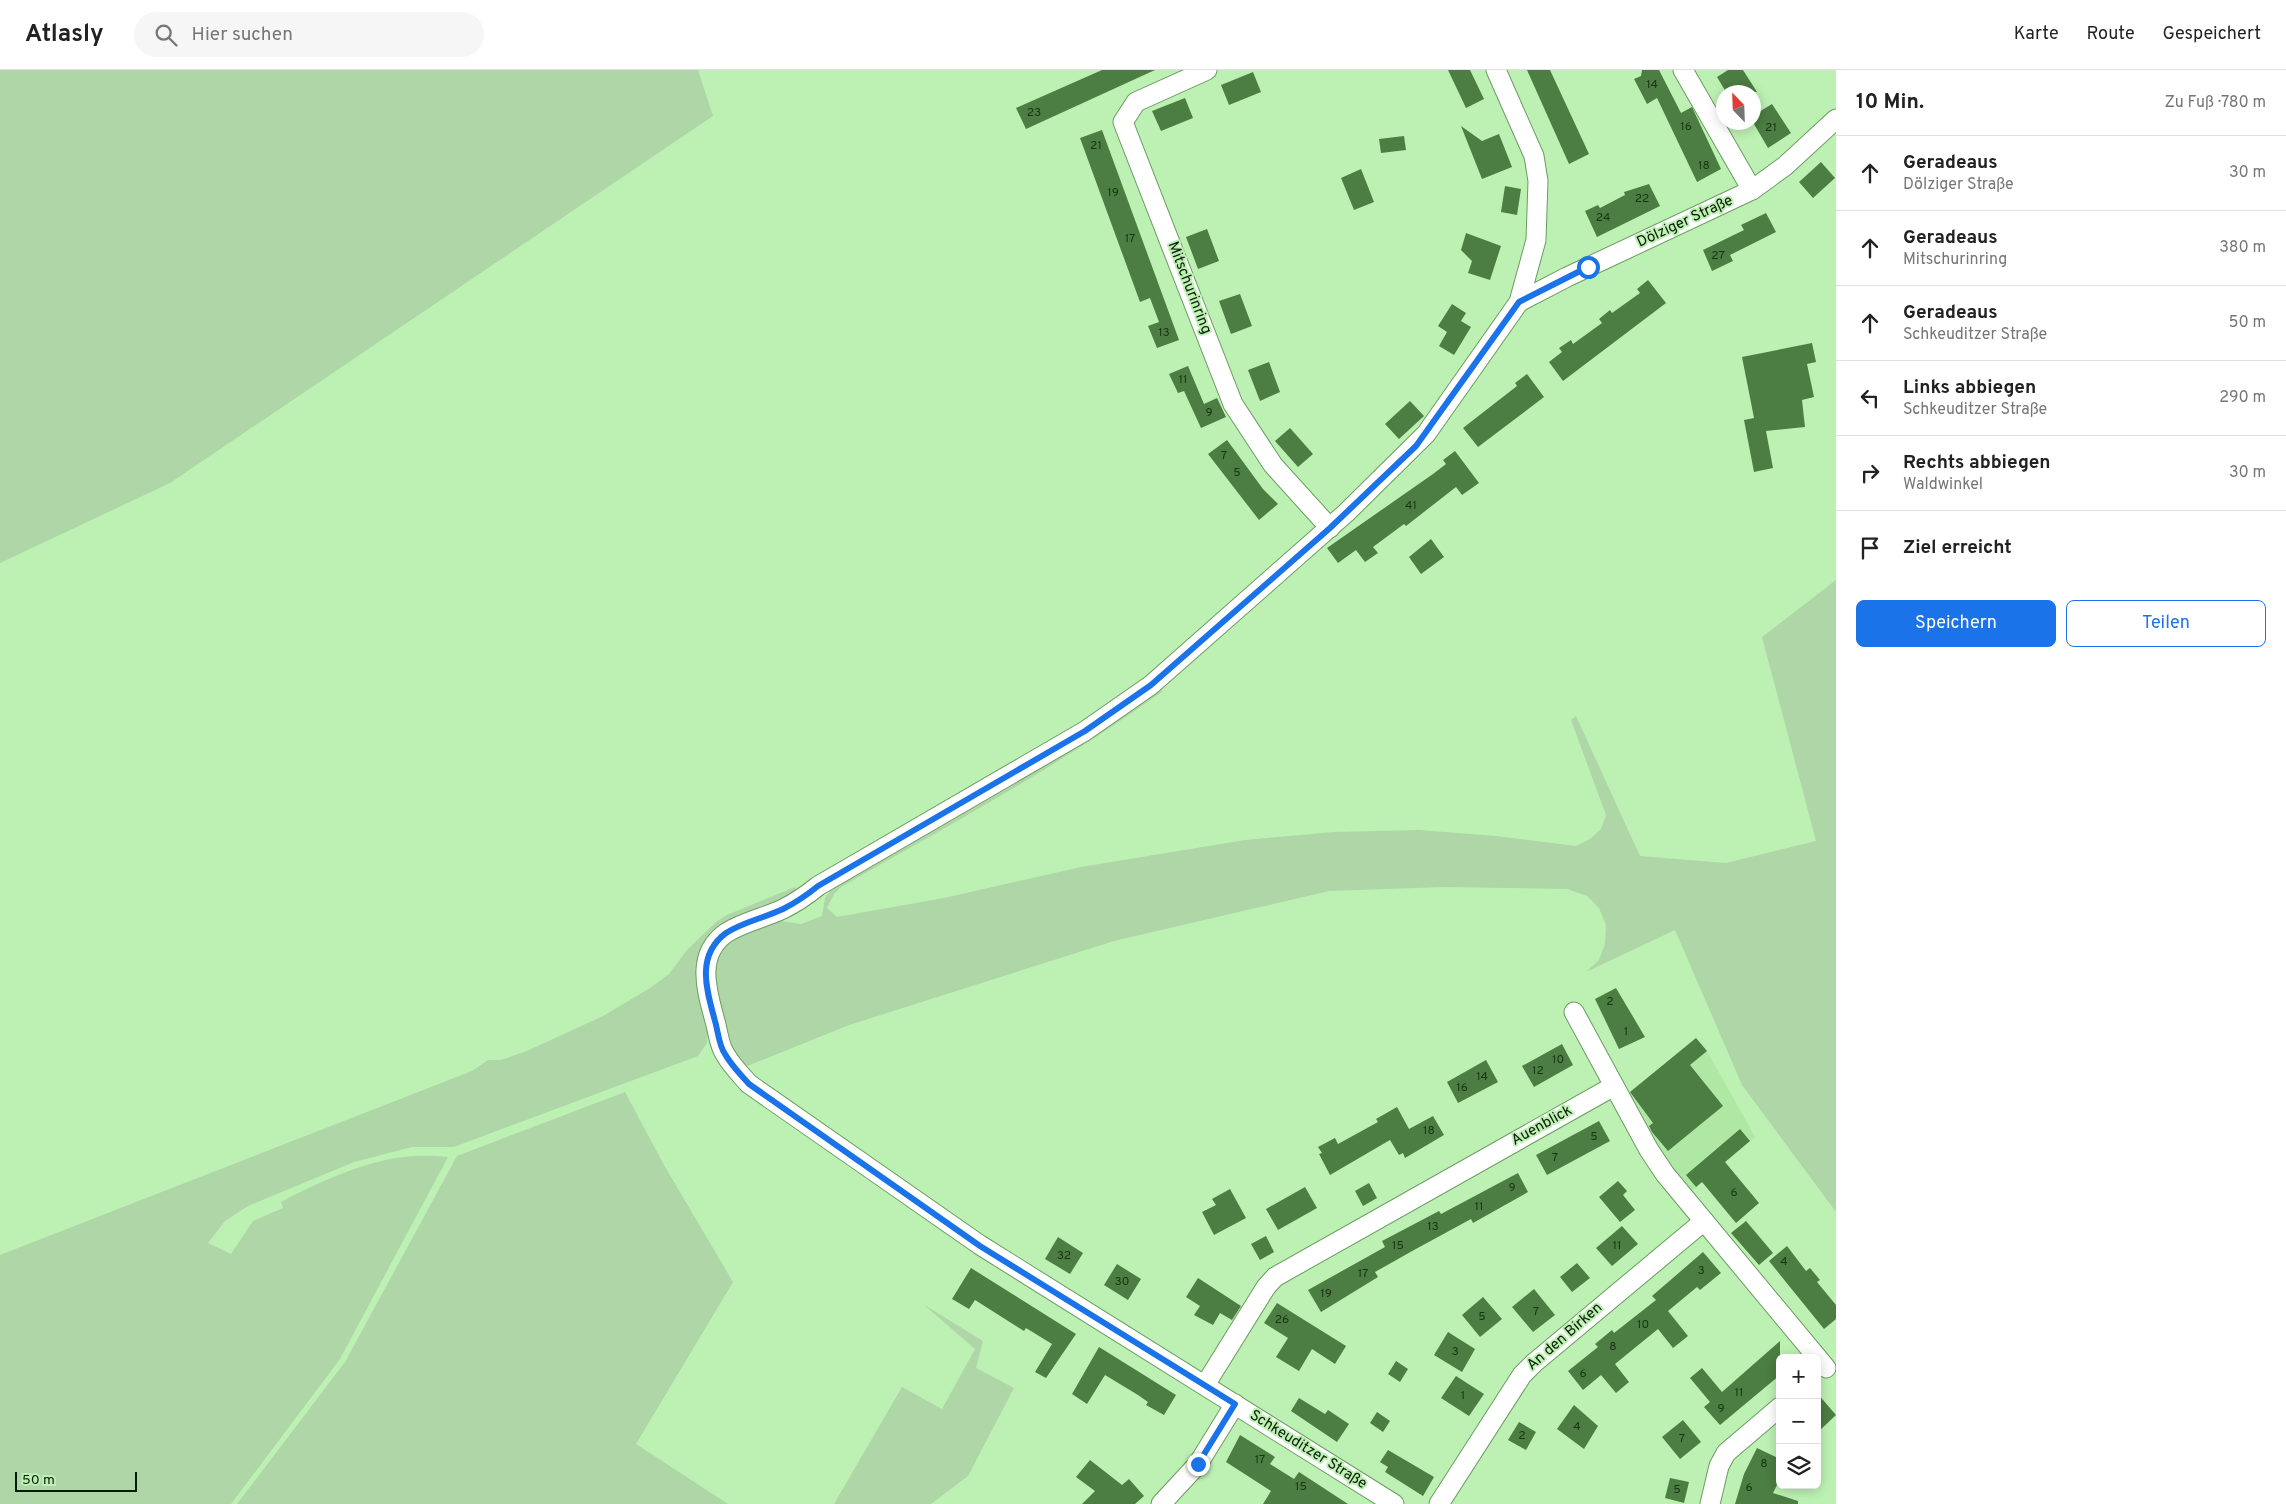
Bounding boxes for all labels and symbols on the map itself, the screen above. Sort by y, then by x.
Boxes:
house number: 14 [1646,77,1658,93]
north arrow [1716,85,1761,130]
house number: 23 [1027,105,1041,121]
house number: 16 [1680,119,1692,135]
house number: 21 [1765,120,1777,136]
house number: 21 [1090,138,1102,154]
house number: 18 [1698,158,1710,174]
house number: 19 [1107,185,1119,201]
street label: Dölziger Straße [1634,191,1736,253]
house number: 22 [1635,191,1649,207]
house number: 24 [1596,210,1610,226]
house number: 17 [1125,231,1135,247]
street label: Mitschurinring [1163,239,1215,337]
house number: 27 [1711,248,1725,264]
route start [1577,256,1600,279]
house number: 13 [1158,325,1170,341]
house number: 11 [1179,372,1187,388]
house number: 9 [1205,405,1213,421]
house number: 7 [1221,448,1227,464]
house number: 5 [1233,465,1241,481]
house number: 41 [1405,498,1417,514]
house number: 2 [1606,994,1614,1010]
house number: 1 [1624,1024,1628,1040]
house number: 10 [1552,1052,1564,1068]
house number: 12 [1532,1063,1544,1079]
house number: 14 [1476,1069,1488,1085]
house number: 16 [1456,1080,1468,1096]
street label: Auenblick [1508,1101,1576,1150]
house number: 18 [1423,1123,1435,1139]
house number: 5 [1590,1129,1598,1145]
house number: 7 [1552,1150,1558,1166]
house number: 9 [1508,1180,1516,1196]
house number: 6 [1730,1185,1738,1201]
house number: 11 [1475,1199,1483,1215]
house number: 13 [1427,1219,1439,1235]
house number: 15 [1392,1238,1404,1254]
house number: 11 [1613,1238,1621,1254]
house number: 32 [1057,1248,1071,1264]
house number: 4 [1780,1254,1788,1270]
house number: 3 [1697,1263,1705,1279]
house number: 17 [1358,1266,1368,1282]
house number: 30 [1115,1274,1129,1290]
house number: 19 [1320,1286,1332,1302]
street label: An den Birken [1523,1299,1607,1375]
house number: 7 [1533,1304,1539,1320]
house number: 5 [1478,1309,1486,1325]
house number: 26 [1275,1312,1289,1328]
house number: 10 [1637,1317,1649,1333]
house number: 8 [1609,1339,1617,1355]
house number: 3 [1451,1344,1459,1360]
house number: 6 [1579,1366,1587,1382]
house number: 11 [1735,1385,1743,1401]
house number: 1 [1461,1388,1465,1404]
house number: 9 [1717,1401,1725,1417]
street label: Schkeuditzer Straße [1246,1406,1370,1494]
house number: 4 [1573,1419,1581,1435]
house number: 2 [1518,1428,1526,1444]
house number: 7 [1679,1431,1685,1447]
house number: 17 [1255,1452,1265,1468]
route end [1187,1453,1210,1476]
house number: 8 [1760,1456,1768,1472]
scale bar [15,1469,138,1492]
house number: 15 [1295,1479,1307,1495]
house number: 6 [1745,1480,1753,1496]
house number: 5 [1673,1482,1681,1498]

